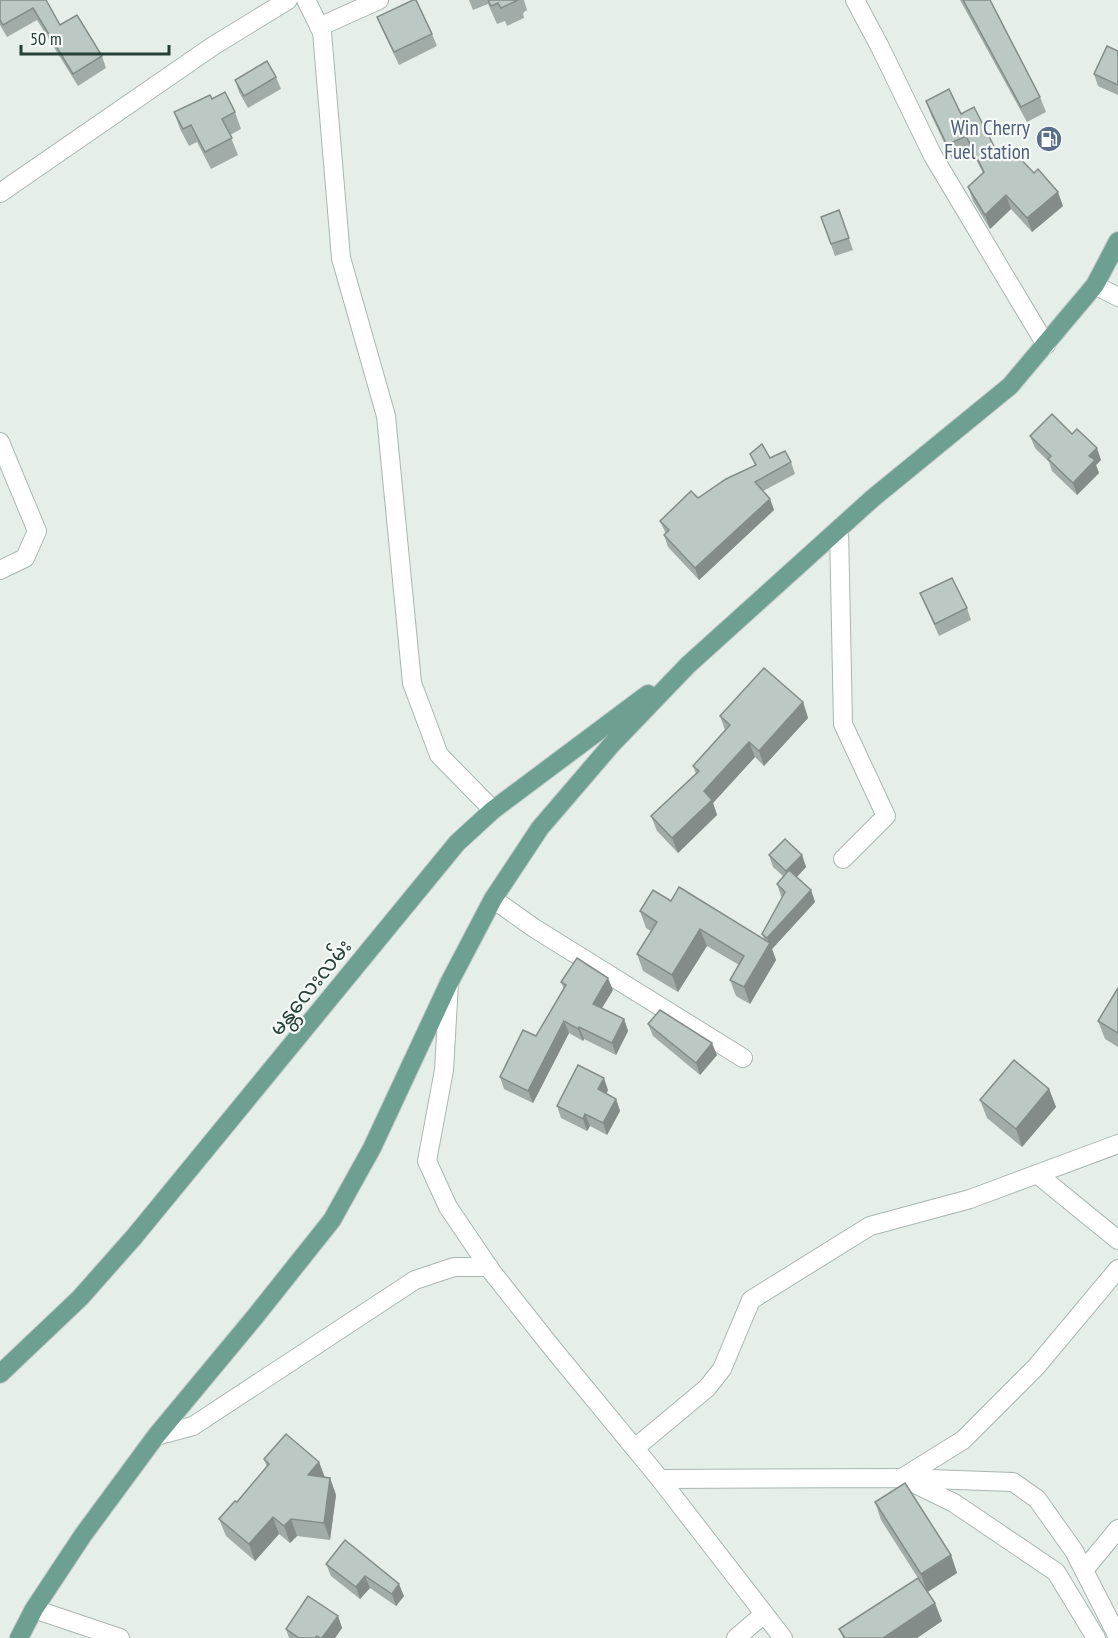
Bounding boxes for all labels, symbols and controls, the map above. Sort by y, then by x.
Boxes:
scale bar [21,18,170,56]
text: 50 m [30,27,62,50]
place label: Win Cherry Fuel station [944,114,1030,165]
fuel station icon: Win Cherry Fuel station [1034,124,1064,154]
street label: မန္တလေးလမ်း [261,932,360,1043]

